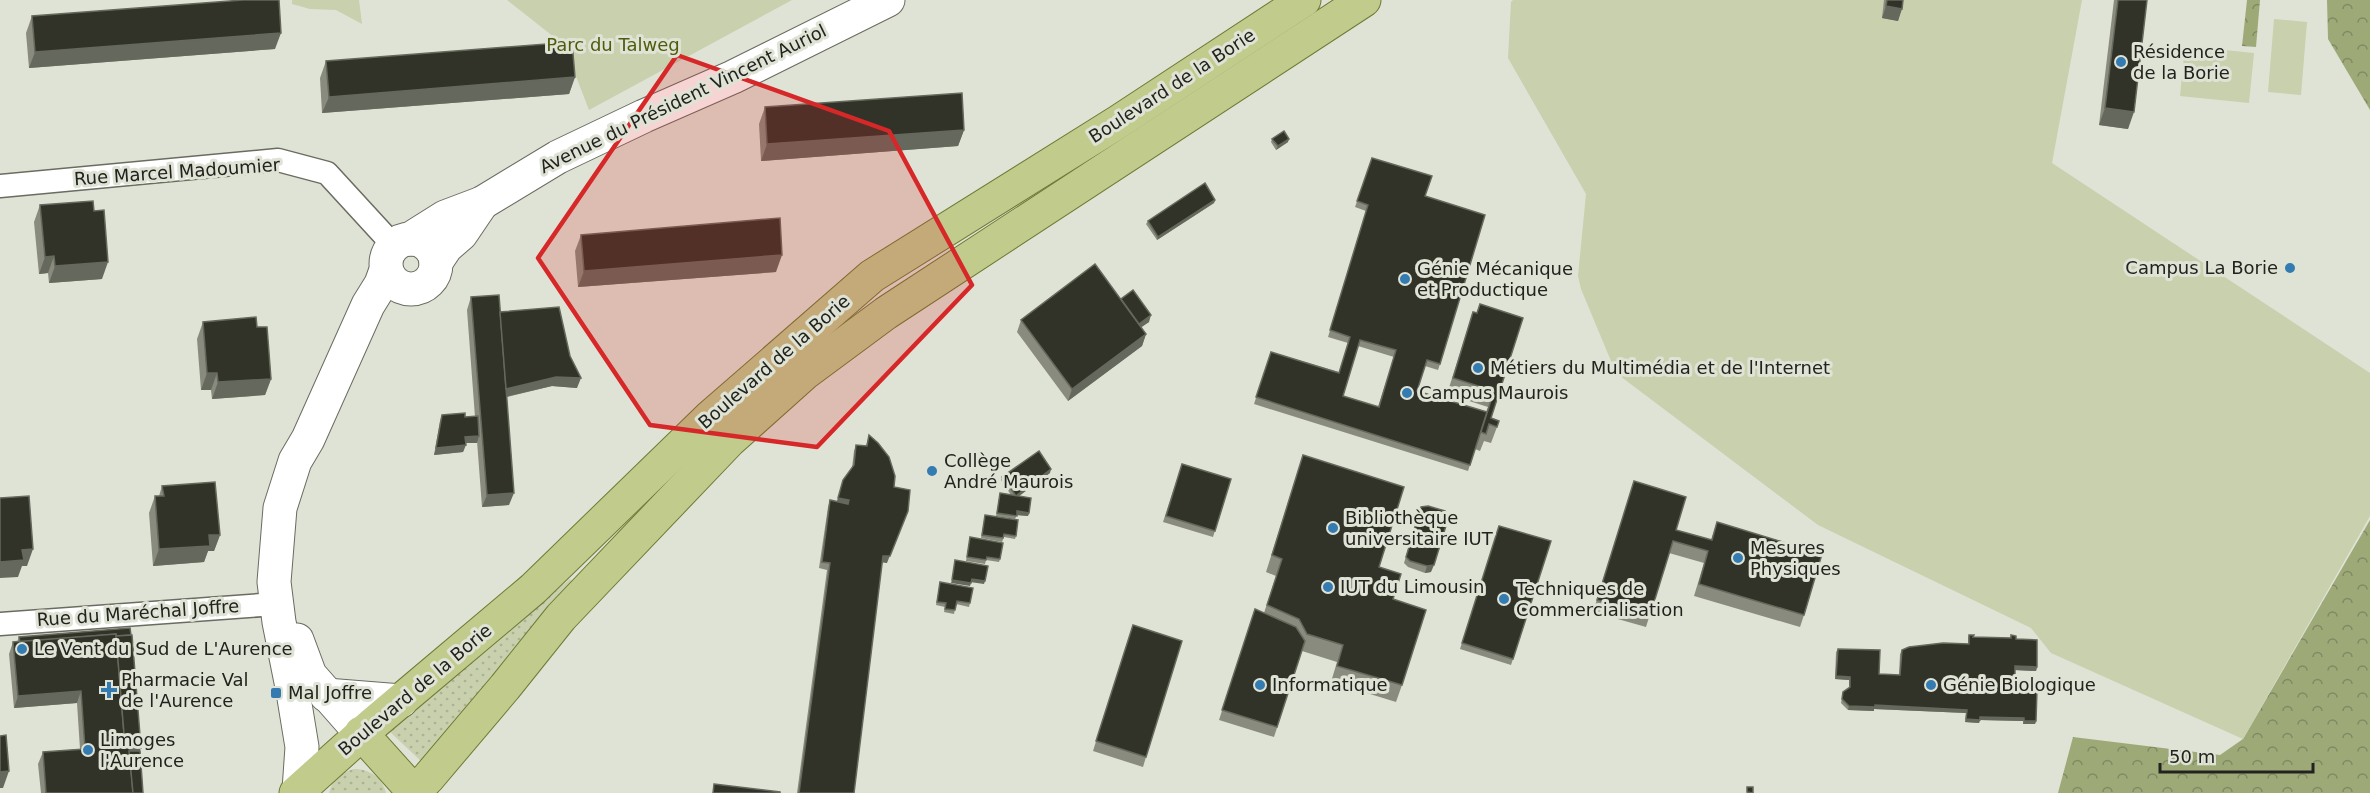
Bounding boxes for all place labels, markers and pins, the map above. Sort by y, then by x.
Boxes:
place label: Résidence de la Borie [2133,41,2230,83]
marker: Résidence de la Borie [2114,55,2128,69]
place label: Campus La Borie [2125,257,2278,278]
place label: Génie Mécanique et Productique [1417,258,1573,300]
marker: Campus La Borie [2283,261,2297,275]
marker: Génie Mécanique et Productique [1398,272,1412,286]
place label: Métiers du Multimédia et de l'Internet [1490,357,1830,378]
marker: Métiers du Multimédia et de l'Internet [1471,361,1485,375]
place label: Campus Maurois [1419,382,1568,403]
marker: Campus Maurois [1400,386,1414,400]
place label: Collège André Maurois [944,450,1073,492]
marker: Collège André Maurois [925,464,939,478]
place label: Bibliothèque universitaire IUT [1345,507,1494,549]
marker: Bibliothèque universitaire IUT [1326,521,1340,535]
place label: Mesures Physiques [1750,537,1841,579]
marker: Mesures Physiques [1731,551,1745,565]
place label: IUT du Limousin [1340,576,1485,597]
place label: Techniques de Commercialisation [1515,578,1684,620]
marker: IUT du Limousin [1321,580,1335,594]
marker: Techniques de Commercialisation [1497,592,1511,606]
place label: Le Vent du Sud de L'Aurence [34,638,293,659]
marker: Le Vent du Sud de L'Aurence [15,642,29,656]
place label: Pharmacie Val de l'Aurence [121,669,249,711]
place label: Informatique [1272,674,1388,695]
place label: Génie Biologique [1943,674,2096,695]
marker: Informatique [1253,678,1267,692]
marker: Génie Biologique [1924,678,1938,692]
place label: Mal Joffre [288,682,372,703]
marker: Pharmacie Val de l'Aurence [102,683,116,697]
marker: Mal Joffre [269,686,283,700]
place label: Limoges l'Aurence [100,729,184,771]
marker: Limoges l'Aurence [81,743,95,757]

